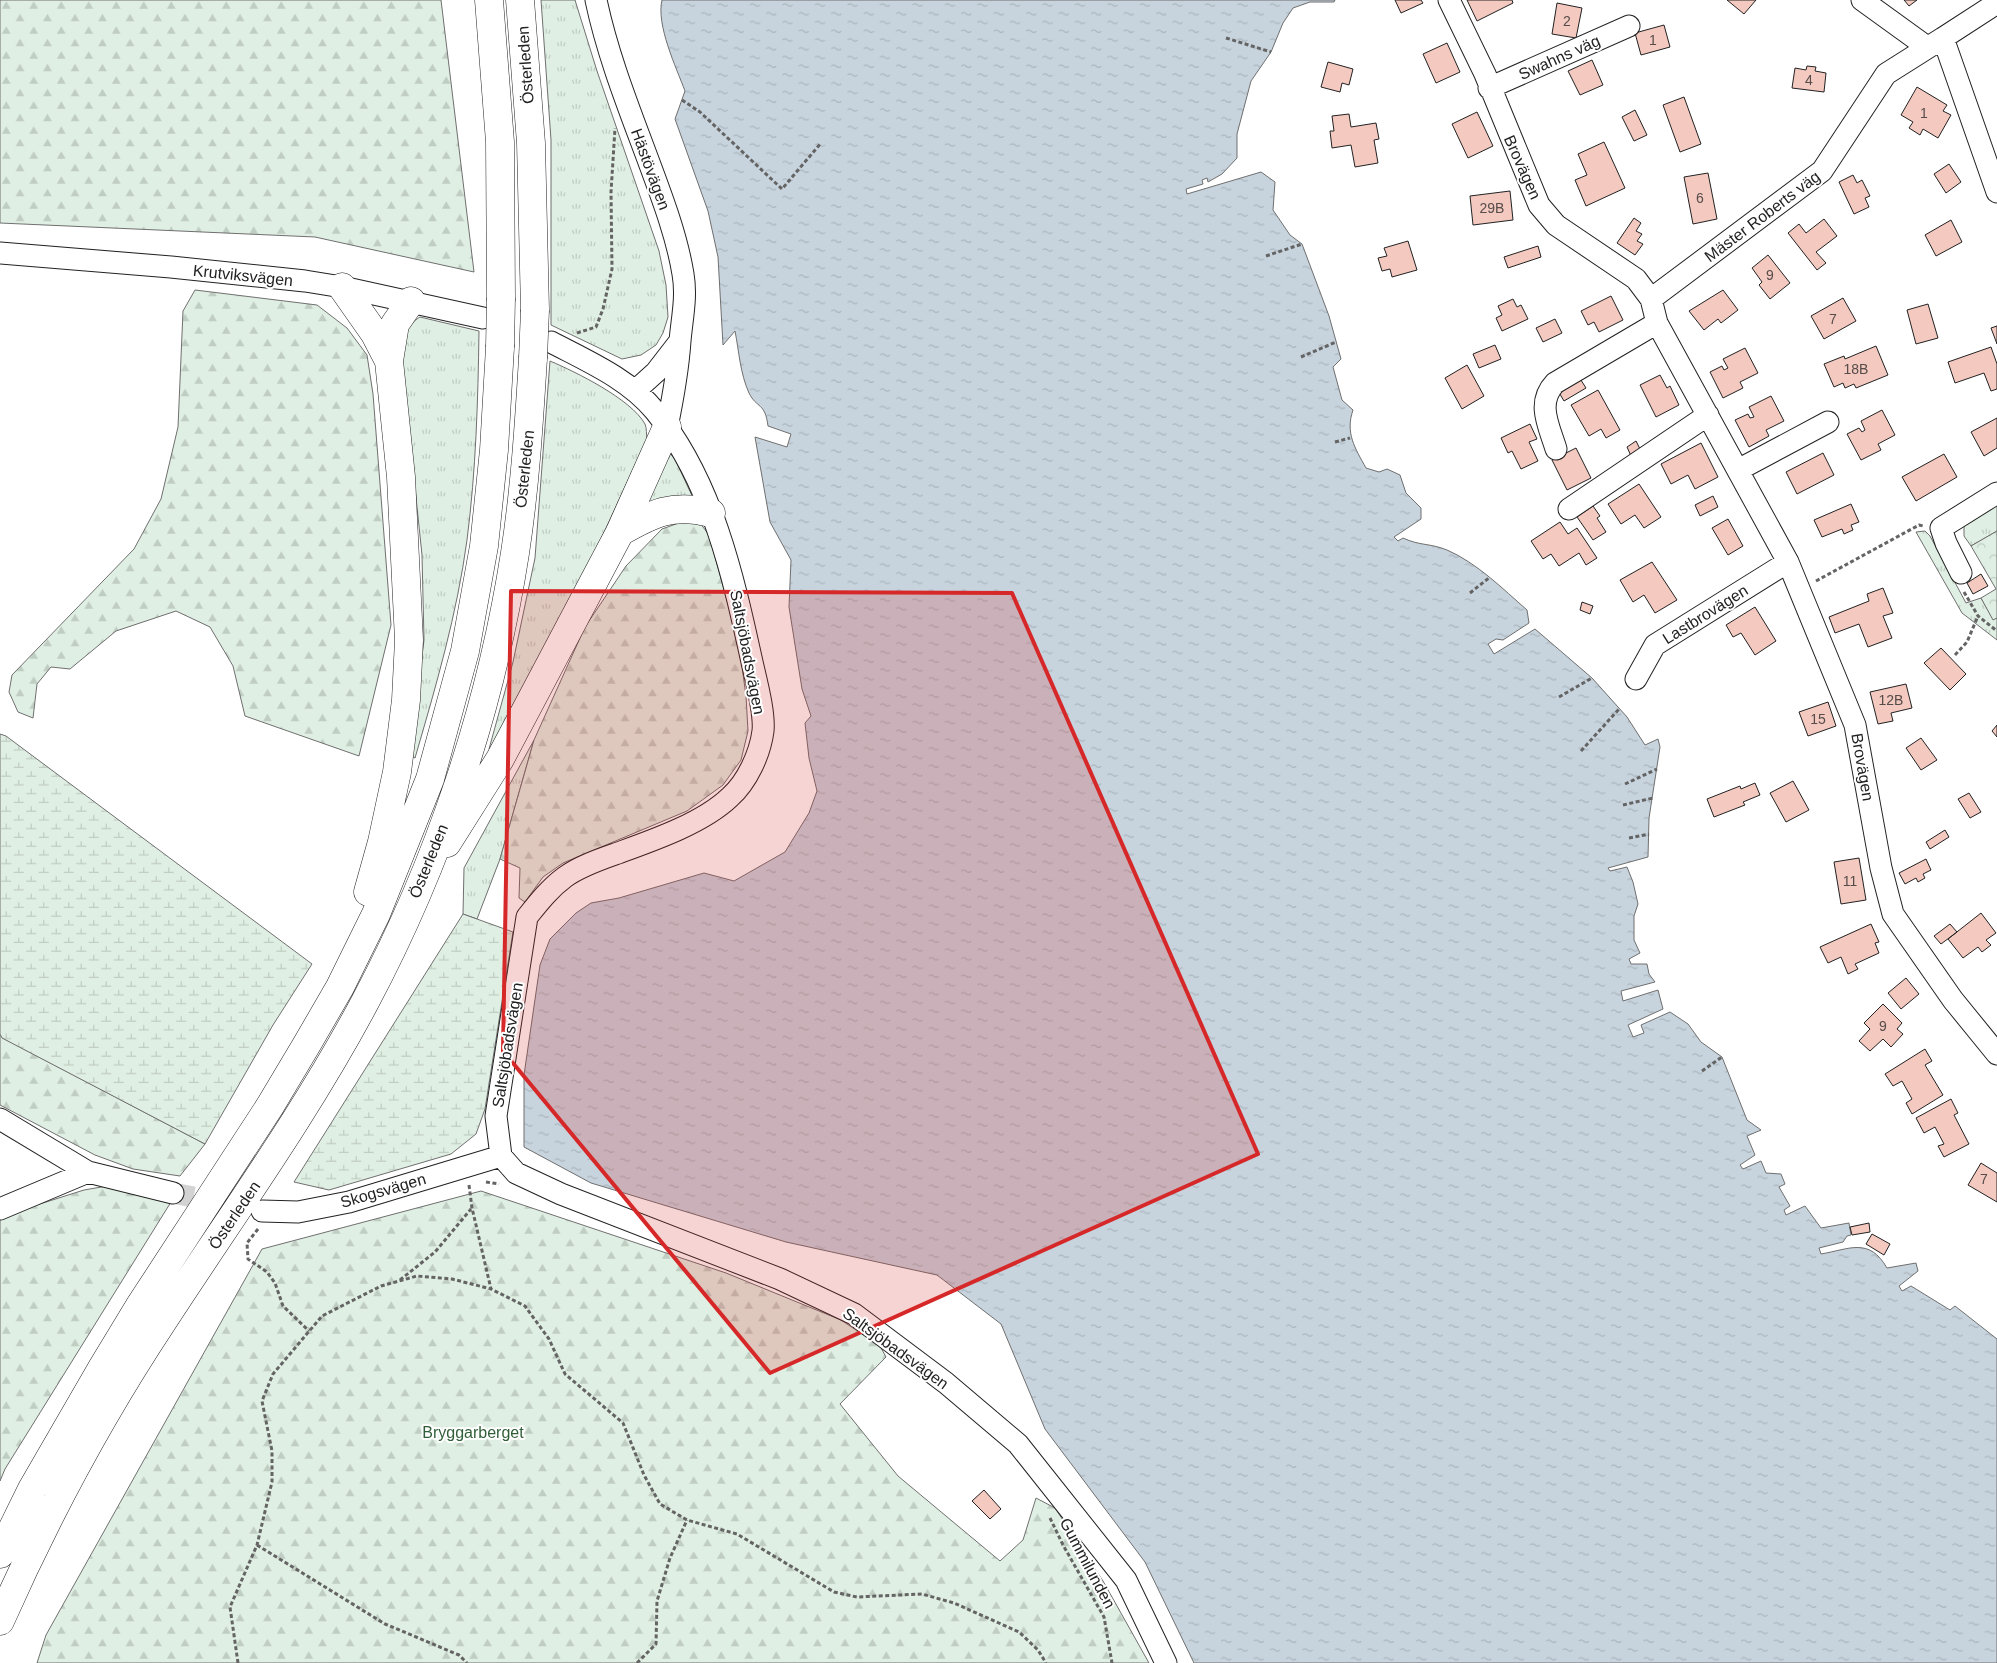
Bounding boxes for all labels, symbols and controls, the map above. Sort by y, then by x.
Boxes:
house number: 2 [1563,13,1571,29]
street label: Österleden [514,25,537,105]
street label: Swahns väg [1516,32,1602,83]
house number: 1 [1649,32,1657,48]
house number: 4 [1805,72,1813,88]
house number: 1 [1920,105,1928,121]
street label: Hästövägen [628,126,673,212]
street label: Brovägen [1501,132,1544,202]
street label: Mäster Roberts väg [1701,168,1823,265]
house number: 6 [1696,190,1704,206]
house number: 29B [1480,200,1504,216]
street label: Krutviksvägen [192,262,294,289]
house number: 9 [1766,267,1774,283]
house number: 7 [1829,311,1837,327]
house number: 18B [1844,361,1868,377]
street label: Österleden [512,429,537,509]
street label: Lastbrovägen [1660,582,1751,647]
street label: Saltsjöbadsvägen [727,588,768,716]
house number: 12B [1879,692,1903,708]
house number: 15 [1810,711,1826,727]
street label: Brovägen [1848,732,1877,802]
street label: Österleden [406,822,451,901]
house number: 11 [1843,873,1857,889]
street label: Saltsjöbadsvägen [489,981,526,1109]
house number: 9 [1879,1018,1887,1034]
street label: Skogsvägen [338,1170,428,1211]
house number: 7 [1980,1171,1988,1187]
street label: Österleden [205,1178,263,1252]
street label: Saltsjöbadsvägen [840,1304,952,1392]
park label: Bryggarberget [422,1424,524,1441]
street label: Gummilunden [1057,1515,1118,1611]

